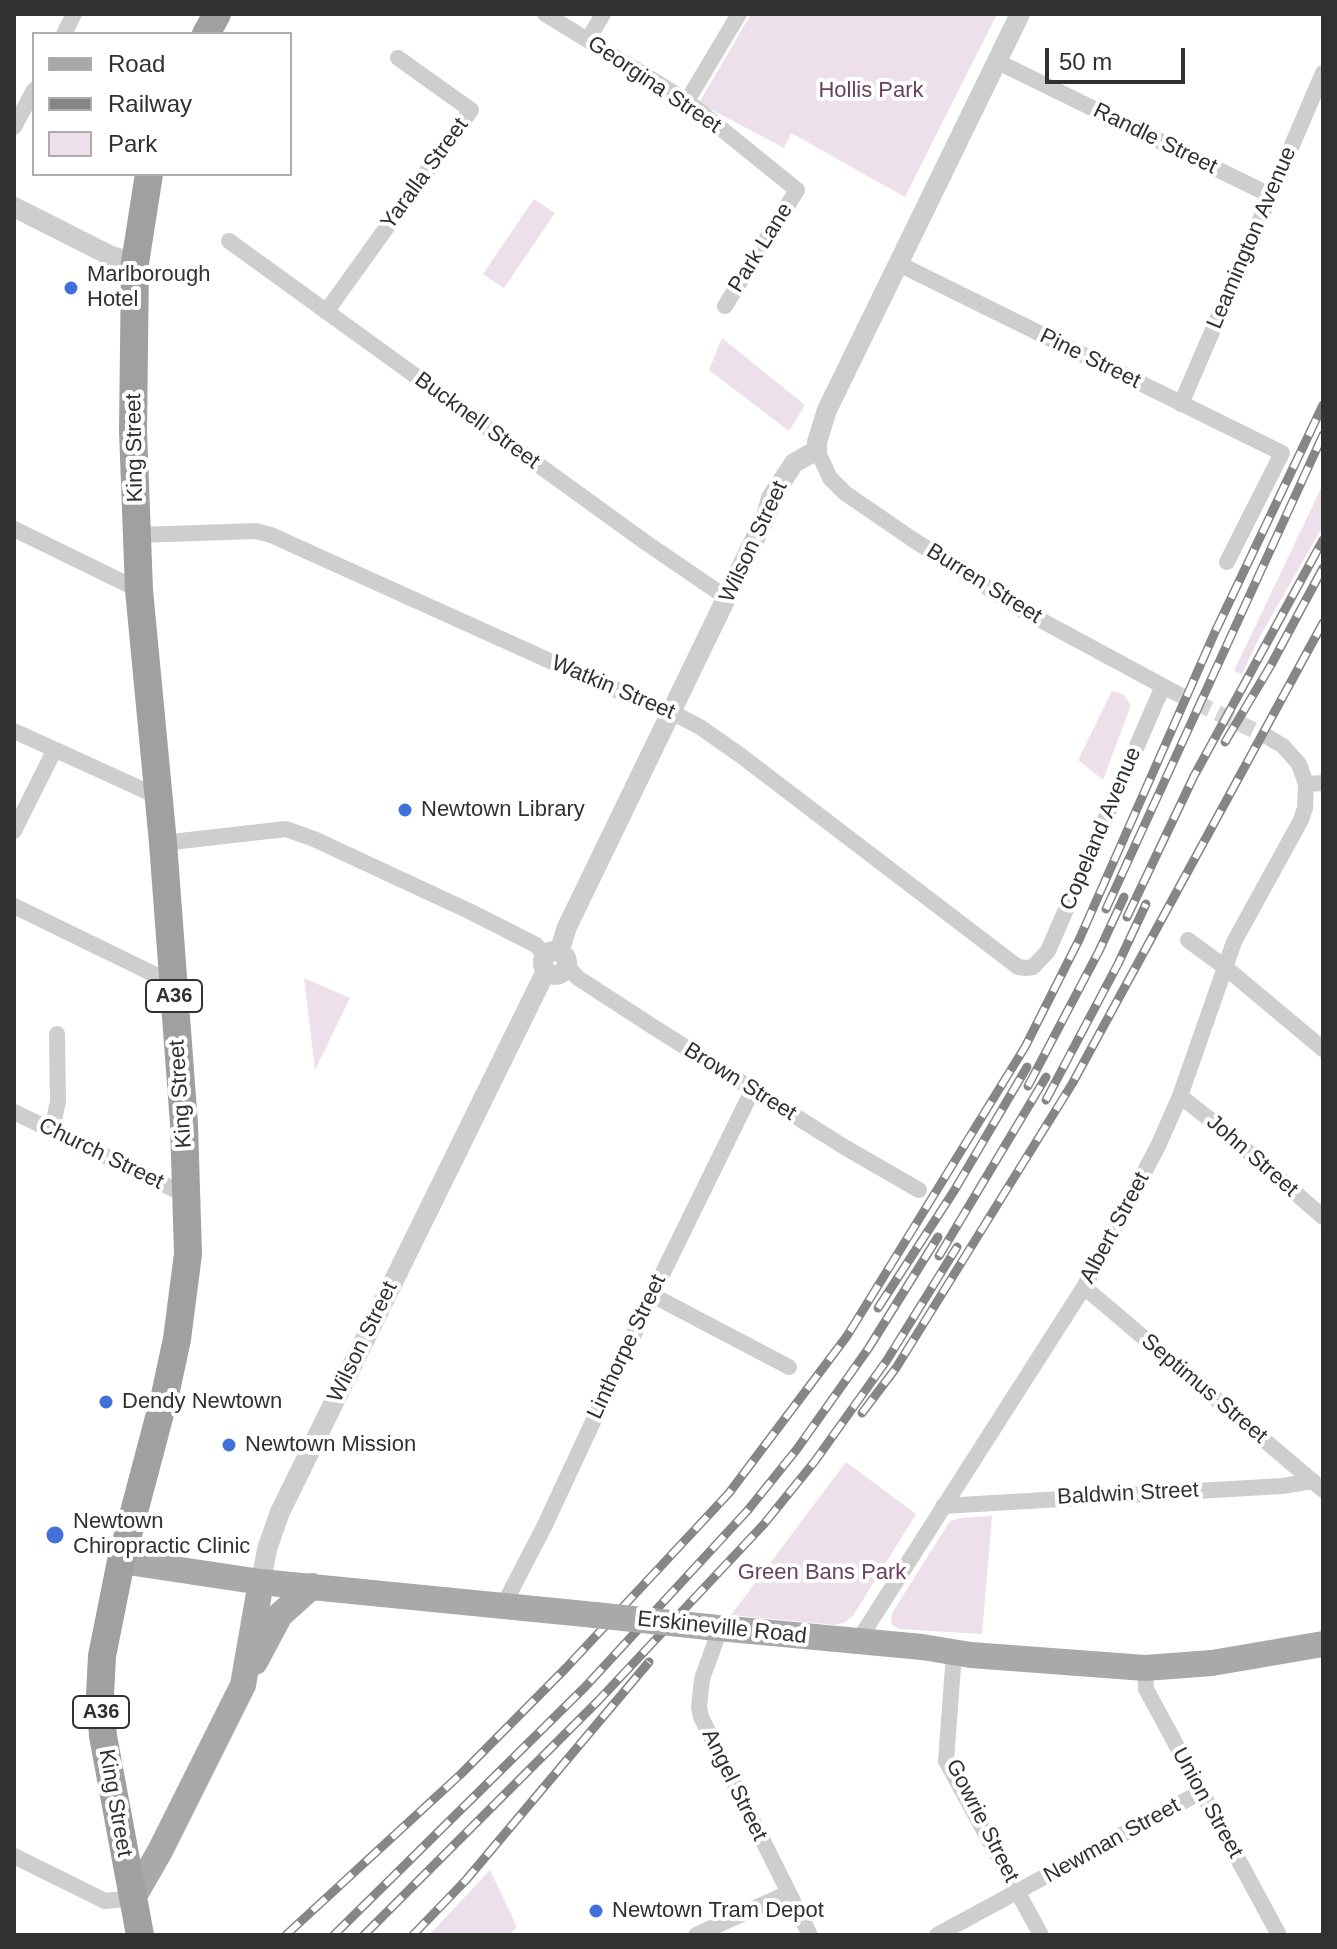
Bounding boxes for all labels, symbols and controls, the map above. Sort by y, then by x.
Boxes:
street label: Georgina Street [582,31,726,139]
legend [32,32,292,176]
scale bar [1049,32,1189,82]
text: 50 m [1059,48,1112,75]
text: Road [108,50,165,77]
park label: Hollis Park [818,78,924,104]
text: Railway [108,90,192,117]
street label: Randle Street [1089,98,1221,180]
street label: Yaralla Street [376,113,474,235]
text: Park [108,130,157,157]
street label: Leamington Avenue [1202,143,1302,333]
street label: Park Lane [723,198,799,298]
place label: Marlborough Hotel [87,262,211,314]
marker: Marlborough Hotel [62,279,80,297]
street label: Pine Street [1035,323,1145,395]
street label: Bucknell Street [409,367,545,475]
street label: King Street [121,393,149,503]
street label: Wilson Street [714,477,794,607]
street label: Burren Street [922,538,1046,630]
street label: Watkin Street [547,650,679,726]
street label: Copeland Avenue [1055,744,1147,914]
place label: Newtown Library [421,797,585,823]
marker: Newtown Library [396,801,414,819]
road number: A36 [146,980,202,1012]
street label: Brown Street [679,1037,801,1127]
street label: King Street [164,1039,198,1149]
street label: John Street [1201,1109,1303,1203]
street label: Church Street [34,1112,168,1196]
street label: Albert Street [1075,1168,1155,1288]
street label: Linthorpe Street [582,1270,672,1424]
street label: Wilson Street [322,1277,404,1407]
street label: Septimus Street [1136,1329,1272,1449]
place label: Dendy Newtown [122,1389,282,1415]
marker: Dendy Newtown [97,1393,115,1411]
place label: Newtown Mission [245,1432,416,1458]
marker: Newtown Mission [220,1436,238,1454]
street label: Baldwin Street [1056,1477,1200,1511]
place label: Newtown Chiropractic Clinic [73,1509,250,1560]
marker: Newtown Chiropractic Clinic [44,1524,66,1546]
park label: Green Bans Park [738,1560,906,1586]
street label: Erskineville Road [636,1606,808,1650]
road number: A36 [73,1696,129,1728]
street label: Angel Street [696,1725,772,1845]
street label: Union Street [1166,1743,1248,1863]
street label: King Street [93,1747,137,1859]
street label: Gowrie Street [940,1755,1024,1887]
street label: Newman Street [1039,1793,1185,1889]
place label: Newtown Tram Depot [612,1898,824,1924]
marker: Newtown Tram Depot [587,1902,605,1920]

